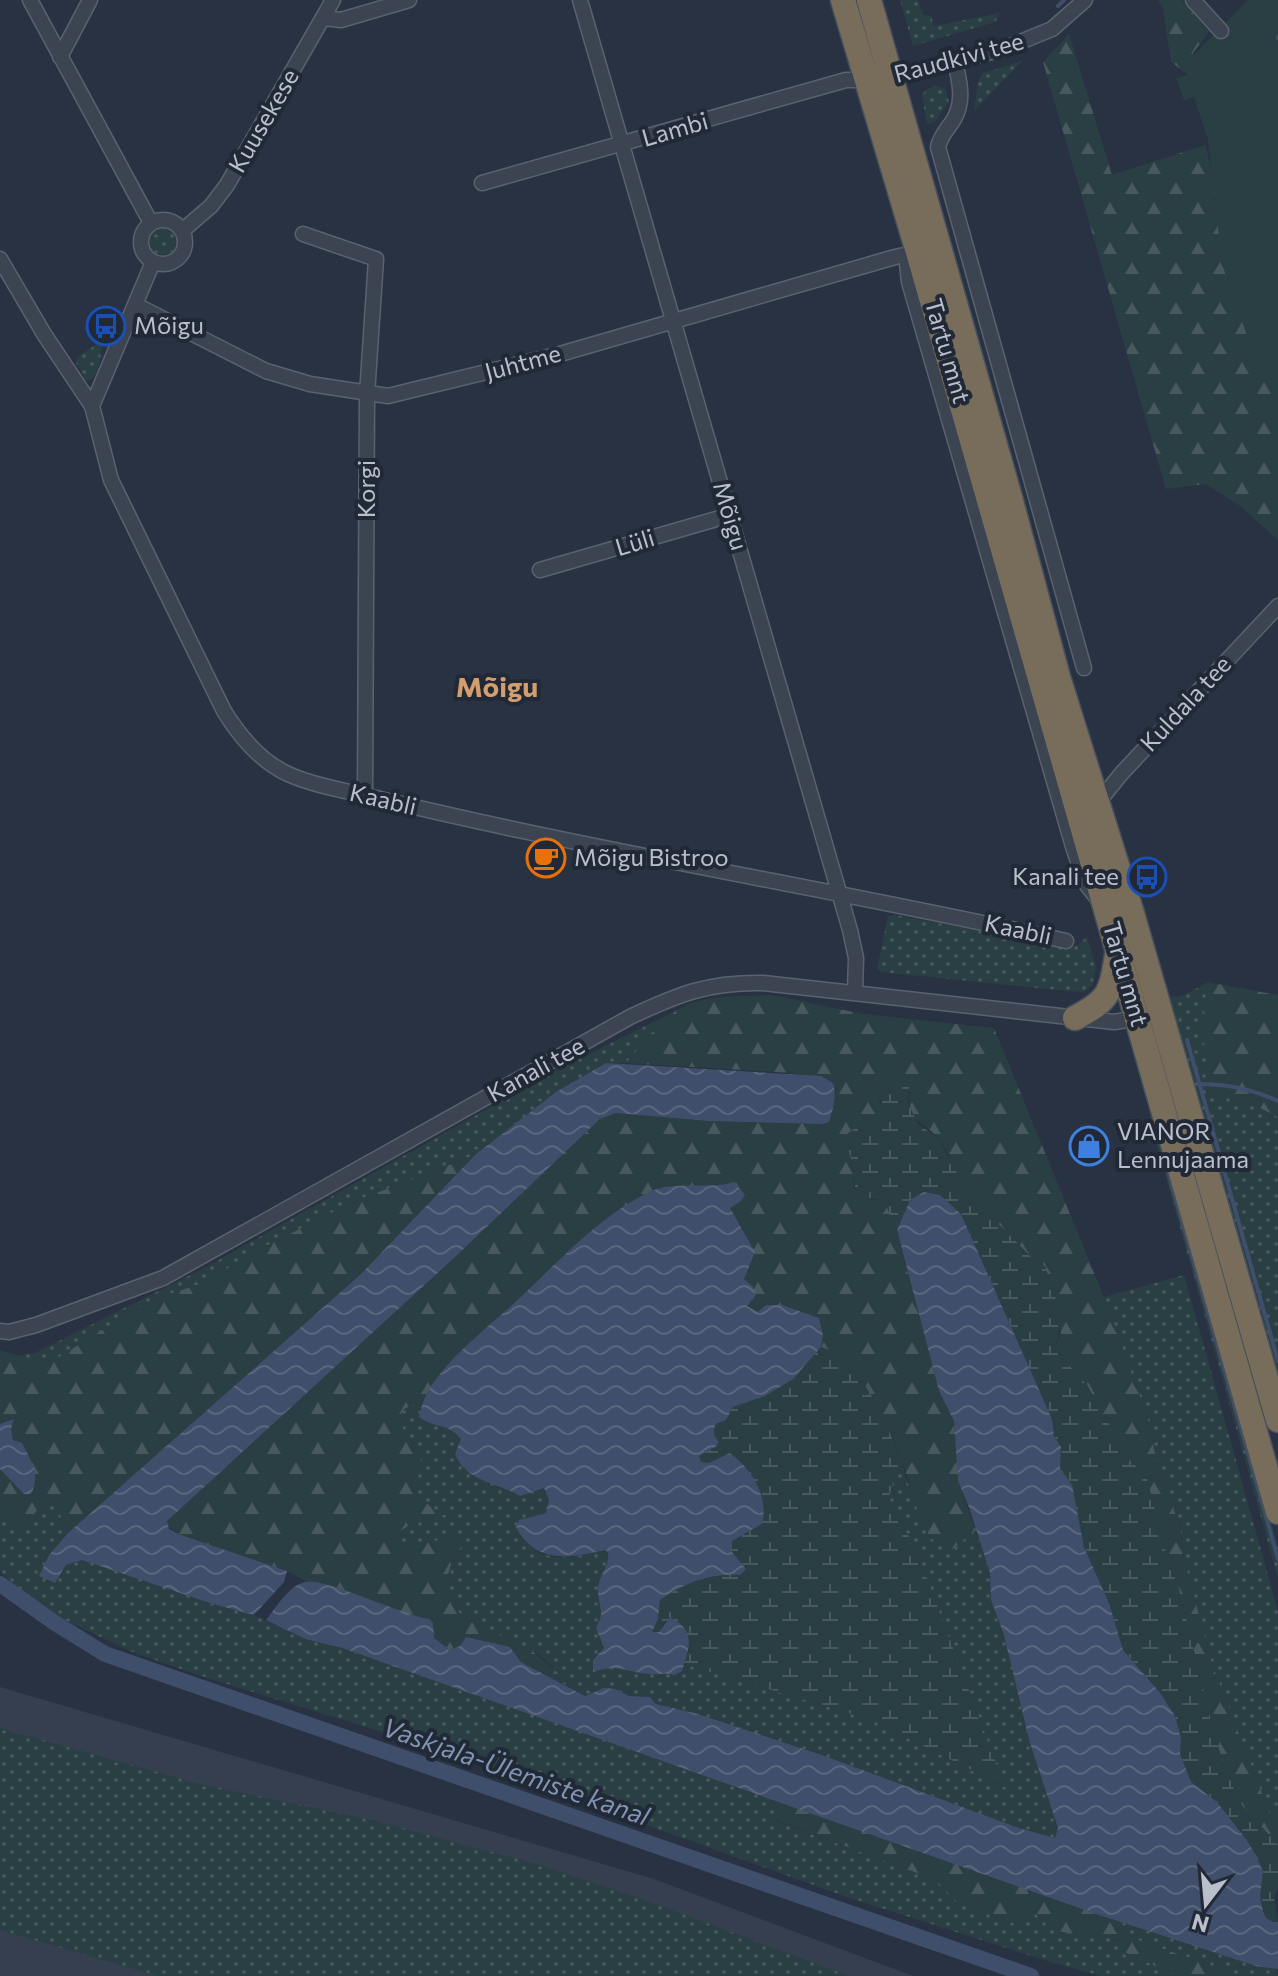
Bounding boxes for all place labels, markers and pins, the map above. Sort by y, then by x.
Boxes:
bus stop icon: Mõigu [85,305,127,347]
place label: Mõigu [134,310,204,339]
cafe icon: Mõigu Bistroo [525,837,567,879]
place label: Mõigu Bistroo [574,842,729,871]
bus stop icon: Kanali tee [1126,856,1168,898]
place label: Kanali tee [1012,861,1119,890]
place label: VIANOR Lennujaama [1117,1116,1249,1173]
shop icon: VIANOR Lennujaama [1068,1125,1110,1167]

